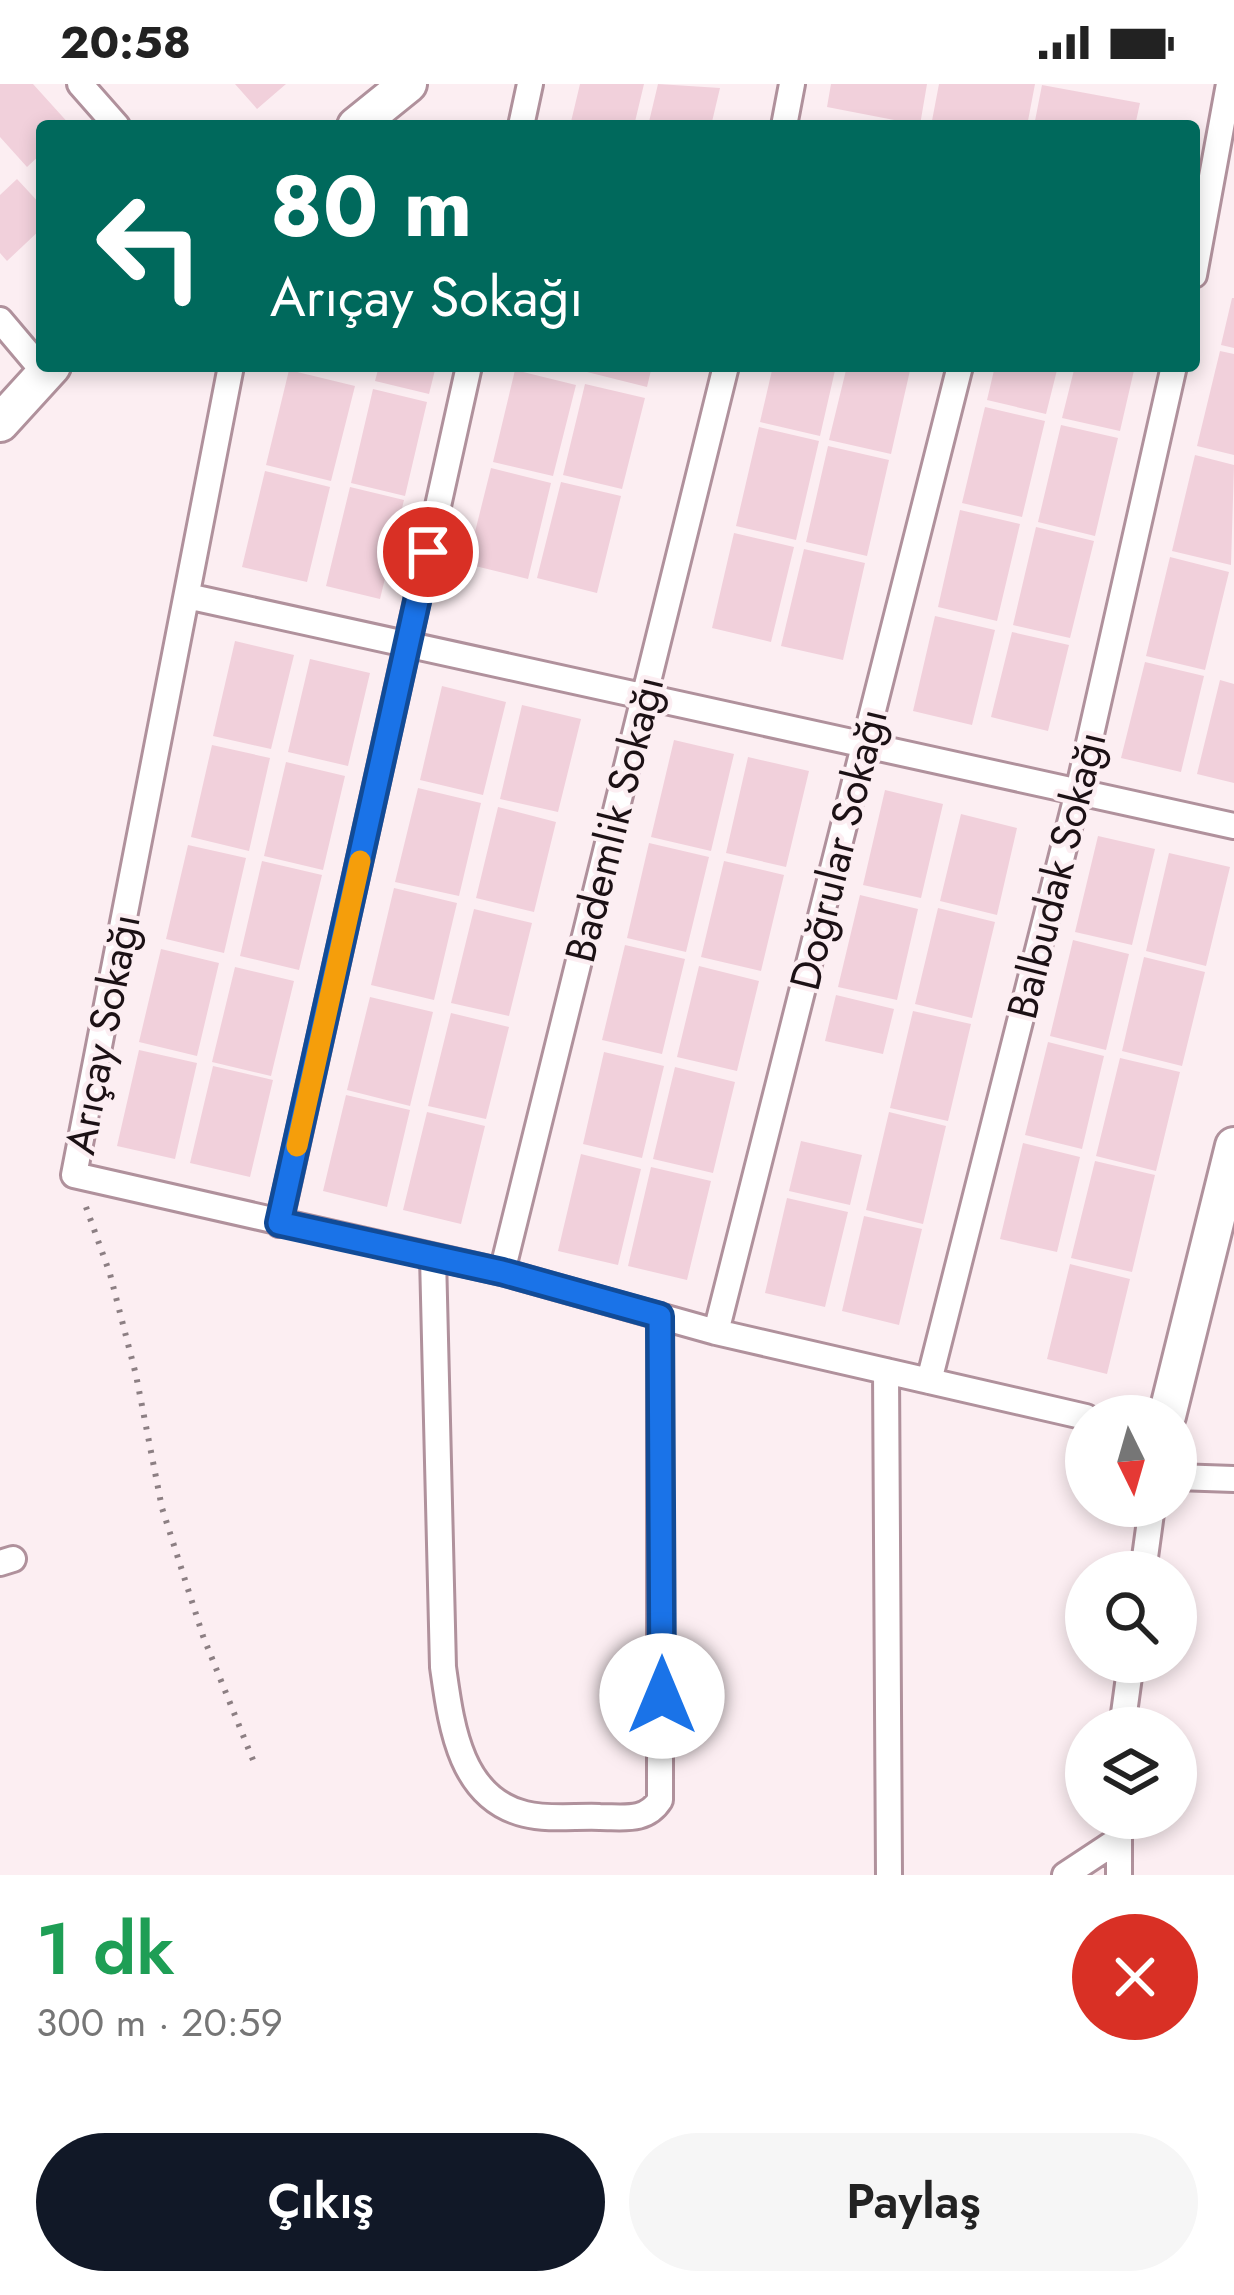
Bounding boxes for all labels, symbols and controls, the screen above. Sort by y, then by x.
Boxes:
text: 20:58 [60,10,191,75]
text: 80 m [270,146,472,268]
icon: left [72,168,228,324]
text: Arıçay Sokağı [270,258,583,336]
pin [377,501,479,603]
icon: arrive [395,519,461,585]
street label: Bademlik Sokağı [549,670,680,969]
street label: Doğrular Sokağı [774,702,903,996]
street label: Balbudak Sokağı [991,725,1122,1025]
street label: Arıçay Sokağı [49,909,156,1160]
north arrow [1065,1395,1197,1527]
map controls [1065,1395,1197,1839]
button: search [1065,1551,1197,1683]
position arrow [599,1633,725,1759]
button: layers [1065,1707,1197,1839]
text: 1 dk [36,1897,175,2001]
button: close [1072,1914,1198,2040]
text: 300 m · 20:59 [36,1994,283,2051]
button: Çıkış [36,2133,605,2271]
button: Paylaş [629,2133,1198,2271]

